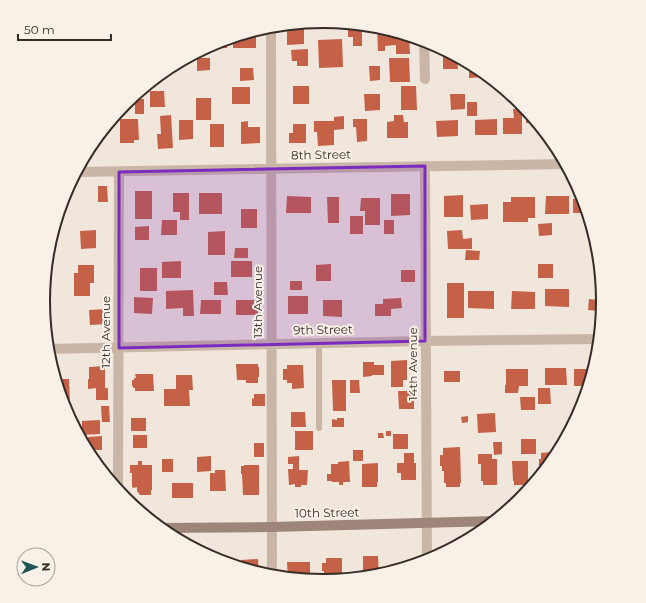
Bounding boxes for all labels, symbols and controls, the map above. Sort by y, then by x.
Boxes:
scale bar [18,16,111,42]
text: 50 m [24,22,55,37]
street label: 8th Street [291,146,351,163]
street label: 13th Avenue [250,266,265,338]
street label: 12th Avenue [98,296,113,368]
street label: 9th Street [293,321,353,338]
street label: 14th Avenue [405,327,420,401]
street label: 10th Street [294,504,360,521]
north arrow [16,547,56,587]
text: N [39,562,53,571]

